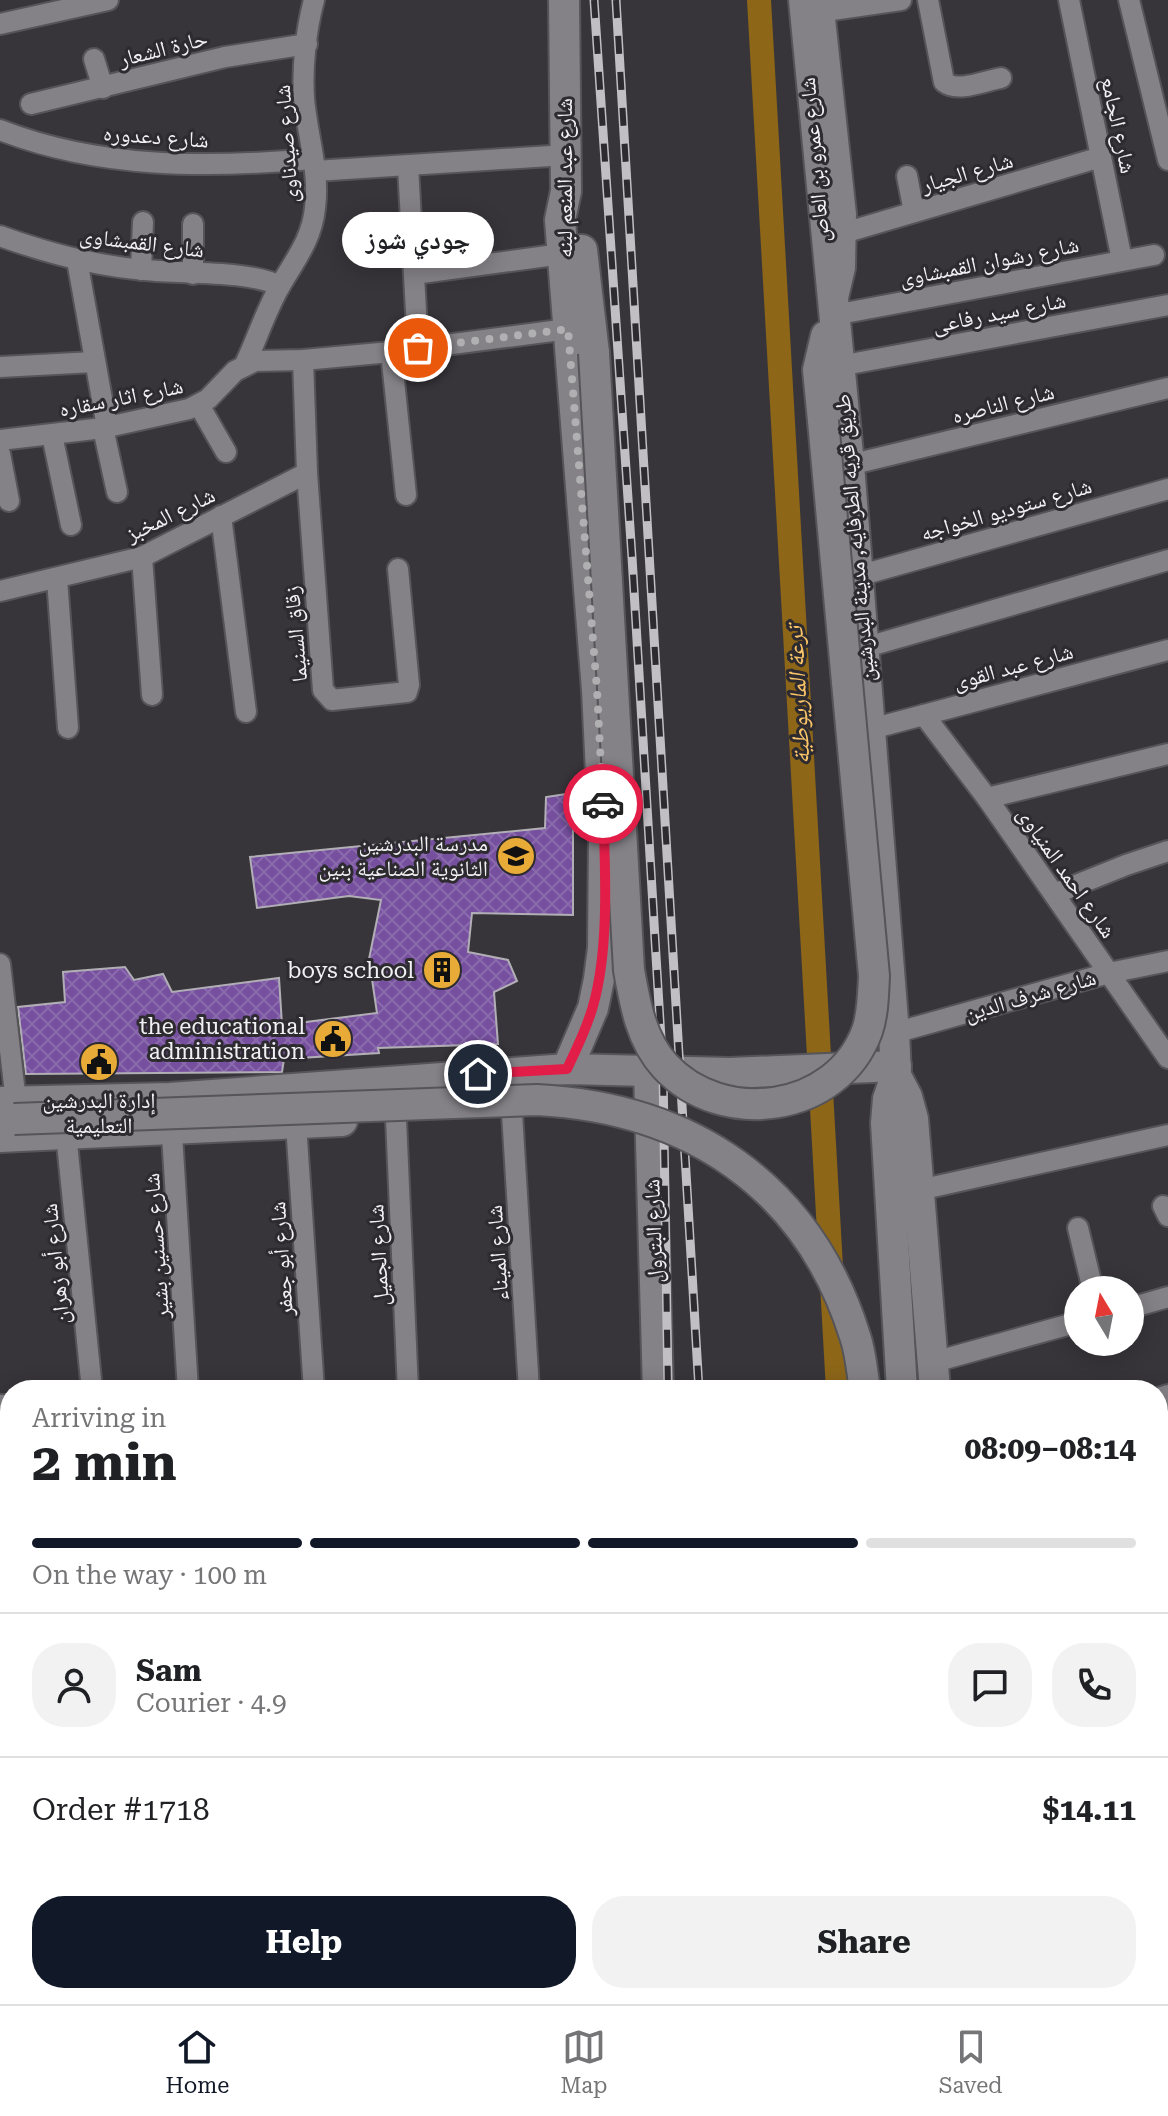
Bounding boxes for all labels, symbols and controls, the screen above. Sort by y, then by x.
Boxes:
street label: حارة الشعار [115,25,210,72]
street label: شارع الجامع [1095,75,1141,176]
street label: شارع عمرو بن العاص [795,76,835,243]
street label: شارع صيدناوى [270,84,304,204]
street label: شارع عبد المنعم لبنه [552,98,579,258]
street label: شارع دعدوره [102,120,210,154]
street label: شارع الجيار [918,148,1016,199]
callout: چودي شوز [342,212,494,268]
street label: شارع القمبشاوى [78,222,206,264]
text: چودي شوز [366,225,470,255]
street label: شارع رشوان القمبشاوى [897,232,1081,292]
street label: شارع سيد رفاعى [930,287,1068,339]
pin [384,314,452,382]
icon: bag [396,326,440,370]
street label: شارع اثار سقاره [57,373,185,423]
street label: شارع الناصره [949,379,1057,429]
street label: طريق قريه الطرفايه, مدينة البدرشين [829,393,881,683]
street label: شارع ستوديو الخواجه [918,473,1095,547]
street label: شارع المخبز [121,482,219,548]
street label: زقاق السنيما [279,585,313,683]
water label: ترعة الماريوطية [780,621,816,765]
street label: شارع عبد القوى [950,638,1076,695]
courier [563,764,643,844]
icon: car [581,782,625,826]
street label: شارع احمد المنياوى [1011,802,1121,943]
place label: مدرسة البدرشين الثانوية الصناعية بنين [318,831,488,882]
school or university icon: مدرسة البدرشين الثانوية الصناعية بنين [495,835,537,877]
building icon: boys school [421,949,463,991]
place label: boys school [287,958,414,983]
street label: شارع شرف الدين [961,965,1099,1027]
place label: the educational administration [139,1014,305,1064]
public building icon: the educational administration [312,1018,354,1060]
pin [444,1040,512,1108]
public building icon: إدارة البدرشين التعليمية [78,1041,120,1083]
icon: home [456,1052,500,1096]
place label: إدارة البدرشين التعليمية [42,1088,156,1138]
street label: شارع حسنين بشير [139,1172,175,1321]
street label: شارع البترول [639,1179,669,1283]
street label: شارع أبو جعفر [264,1201,299,1318]
street label: شارع أبو زهران [36,1202,75,1326]
street label: شارع الجميل [363,1203,395,1307]
street label: شارع الميناء [482,1204,514,1302]
north arrow [1064,1276,1144,1356]
map controls [1064,1276,1144,1356]
text: Arriving in [32,1403,166,1433]
text: 08:09–08:14 [964,1431,1136,1466]
text: 2 min [32,1432,177,1493]
text: On the way · 100 m [32,1560,267,1590]
button: person [32,1643,116,1727]
button: chat [948,1643,1032,1727]
button: phone [1052,1643,1136,1727]
text: Sam [136,1653,202,1688]
text: Courier · 4.9 [136,1688,286,1718]
text: Order #1718 [32,1792,210,1827]
text: $14.11 [1043,1792,1136,1827]
button: Help [32,1896,576,1988]
button: Share [592,1896,1136,1988]
tab: Home [166,2025,229,2098]
tab: Map [560,2025,608,2098]
tab: Saved [939,2025,1002,2098]

